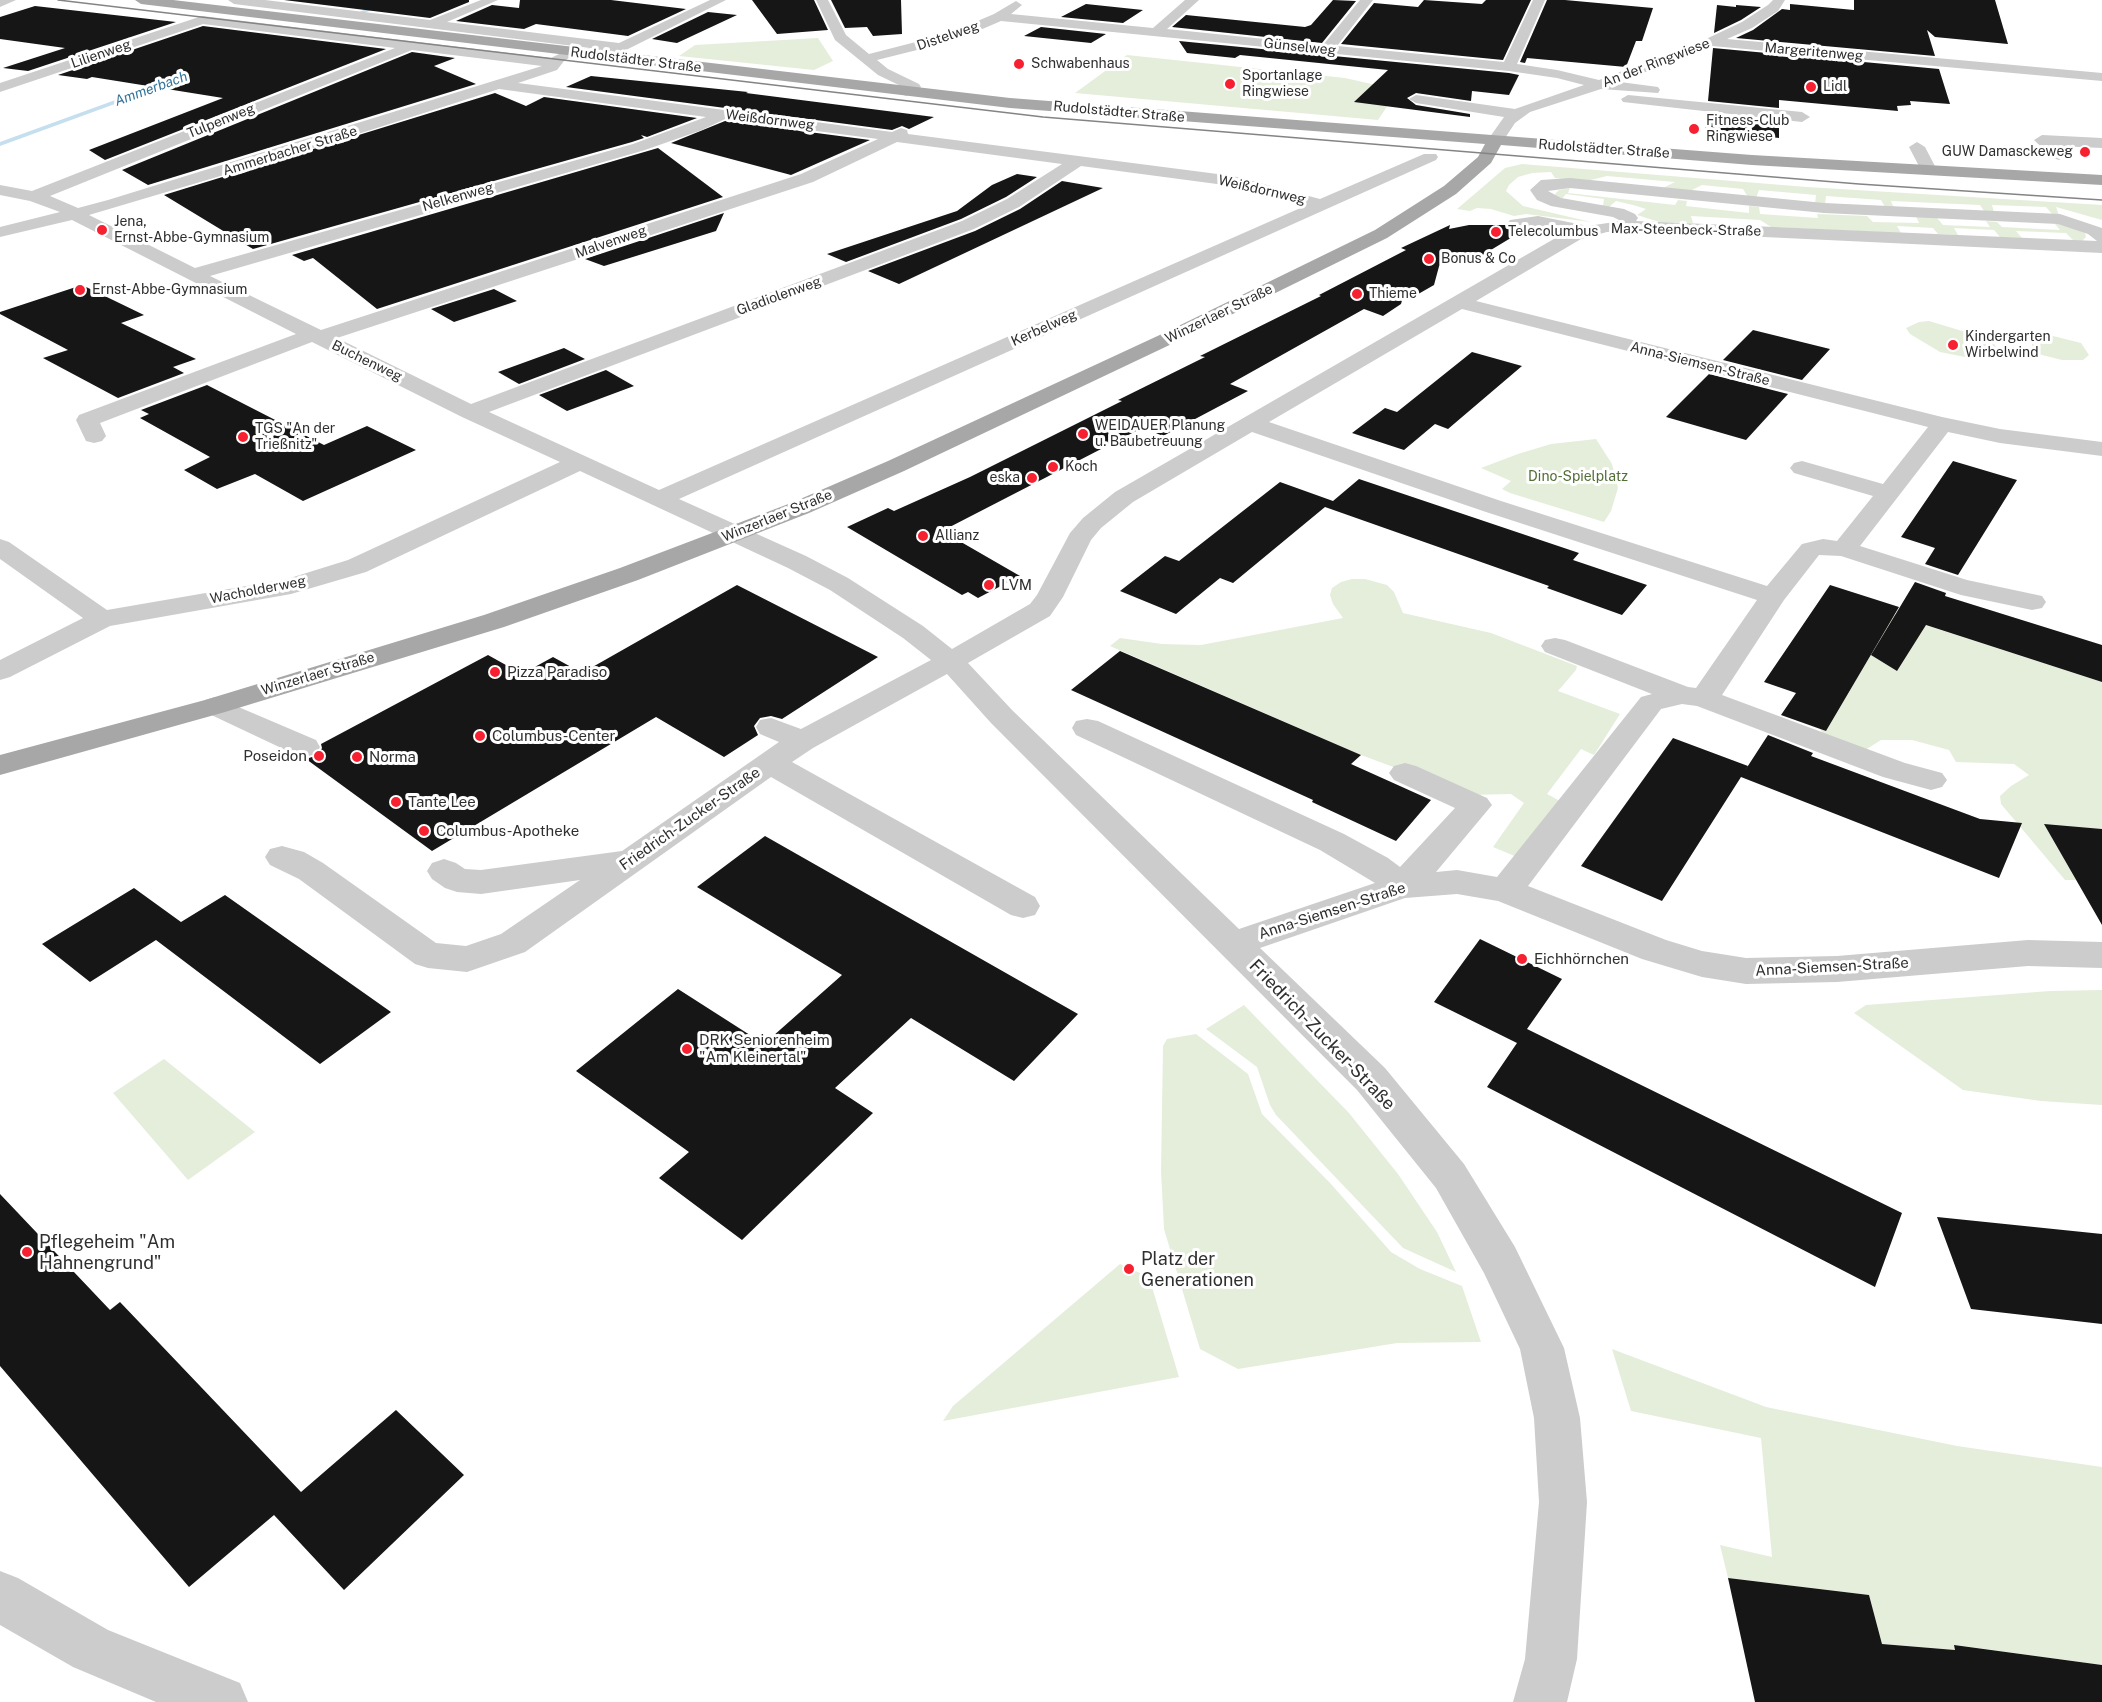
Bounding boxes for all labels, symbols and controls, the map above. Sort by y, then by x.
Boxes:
street label: Distelweg [915,18,981,54]
street label: Günselweg [1263,35,1337,59]
street label: An der Ringwiese [1600,35,1712,91]
street label: Lilienweg [69,36,133,72]
street label: Margeritenweg [1764,39,1864,65]
street label: Rudolstädter Straße [569,44,703,76]
place label: Schwabenhaus [1031,56,1130,72]
marker: Schwabenhaus [1012,57,1026,71]
water label: Ammerbach [112,68,190,110]
place label: Sportanlage Ringwiese [1242,68,1322,100]
marker: Sportanlage Ringwiese [1223,77,1237,91]
place label: Lidl [1823,79,1847,95]
marker: Lidl [1804,80,1818,94]
street label: Rudolstädter Straße [1053,98,1185,126]
street label: Tulpenweg [185,100,257,142]
street label: Weißdornweg [725,106,815,134]
place label: Fitness-Club Ringwiese [1706,113,1789,146]
marker: Fitness-Club Ringwiese [1687,122,1701,136]
street label: Ammerbacher Straße [221,123,359,179]
street label: Rudolstädter Straße [1538,136,1670,162]
place label: GUW Damasckeweg [1942,144,2073,160]
marker: GUW Damasckeweg [2078,145,2092,159]
street label: Weißdornweg [1217,172,1307,208]
street label: Nelkenweg [420,179,496,215]
place label: Jena, Ernst-Abbe-Gymnasium [114,214,269,246]
street label: Max-Steenbeck-Straße [1611,220,1761,240]
street label: Malvenweg [573,222,649,262]
marker: Jena, Ernst-Abbe-Gymnasium [95,223,109,237]
place label: Telecolumbus [1508,224,1598,240]
marker: Telecolumbus [1489,225,1503,239]
place label: Bonus & Co [1441,251,1516,267]
marker: Bonus & Co [1422,252,1436,266]
street label: Gladiolenweg [734,273,824,319]
street label: Winzerlaer Straße [1163,281,1275,347]
place label: Ernst-Abbe-Gymnasium [92,282,247,298]
marker: Ernst-Abbe-Gymnasium [73,283,87,297]
place label: Thieme [1369,286,1417,302]
marker: Thieme [1350,287,1364,301]
street label: Kerbelweg [1009,306,1079,350]
place label: Kindergarten Wirbelwind [1965,329,2050,362]
street label: Buchenweg [329,337,405,385]
marker: Kindergarten Wirbelwind [1946,338,1960,352]
street label: Anna-Siemsen-Straße [1628,339,1772,389]
place label: WEIDAUER Planung u. Baubetreuung [1095,418,1225,450]
place label: TGS "An der Trießnitz" [255,421,335,454]
marker: WEIDAUER Planung u. Baubetreuung [1076,427,1090,441]
marker: TGS "An der Trießnitz" [236,430,250,444]
place label: Koch [1065,459,1098,475]
marker: Koch [1046,460,1060,474]
park label: Dino-Spielplatz [1528,469,1628,485]
place label: eska [990,470,1020,486]
marker: eska [1025,471,1039,485]
street label: Winzerlaer Straße [719,486,835,546]
place label: Allianz [935,528,979,544]
marker: Allianz [916,529,930,543]
street label: Wacholderweg [209,572,307,608]
place label: LVM [1001,576,1032,594]
marker: LVM [982,578,996,592]
street label: Winzerlaer Straße [259,649,377,699]
place label: Pizza Paradiso [507,663,607,681]
marker: Pizza Paradiso [488,665,502,679]
place label: Columbus-Center [492,727,615,745]
marker: Columbus-Center [473,729,487,743]
place label: Poseidon [243,747,307,765]
place label: Norma [369,748,416,766]
marker: Poseidon [312,749,326,763]
marker: Norma [350,750,364,764]
street label: Friedrich-Zucker-Straße [616,764,764,874]
place label: Tante Lee [408,793,476,811]
marker: Tante Lee [389,795,403,809]
place label: Columbus-Apotheke [436,822,579,840]
marker: Columbus-Apotheke [417,824,431,838]
street label: Anna-Siemsen-Straße [1256,879,1408,943]
place label: Eichhörnchen [1534,950,1629,968]
marker: Eichhörnchen [1515,952,1529,966]
street label: Anna-Siemsen-Straße [1755,954,1909,980]
street label: Friedrich-Zucker-Straße [1244,955,1400,1115]
place label: DRK Seniorenheim "Am Kleinertal" [699,1031,830,1066]
marker: DRK Seniorenheim "Am Kleinertal" [680,1042,694,1056]
place label: Pflegeheim "Am Hahnengrund" [39,1231,175,1274]
marker: Pflegeheim "Am Hahnengrund" [20,1245,34,1259]
place label: Platz der Generationen [1141,1248,1254,1290]
marker: Platz der Generationen [1122,1262,1136,1276]

